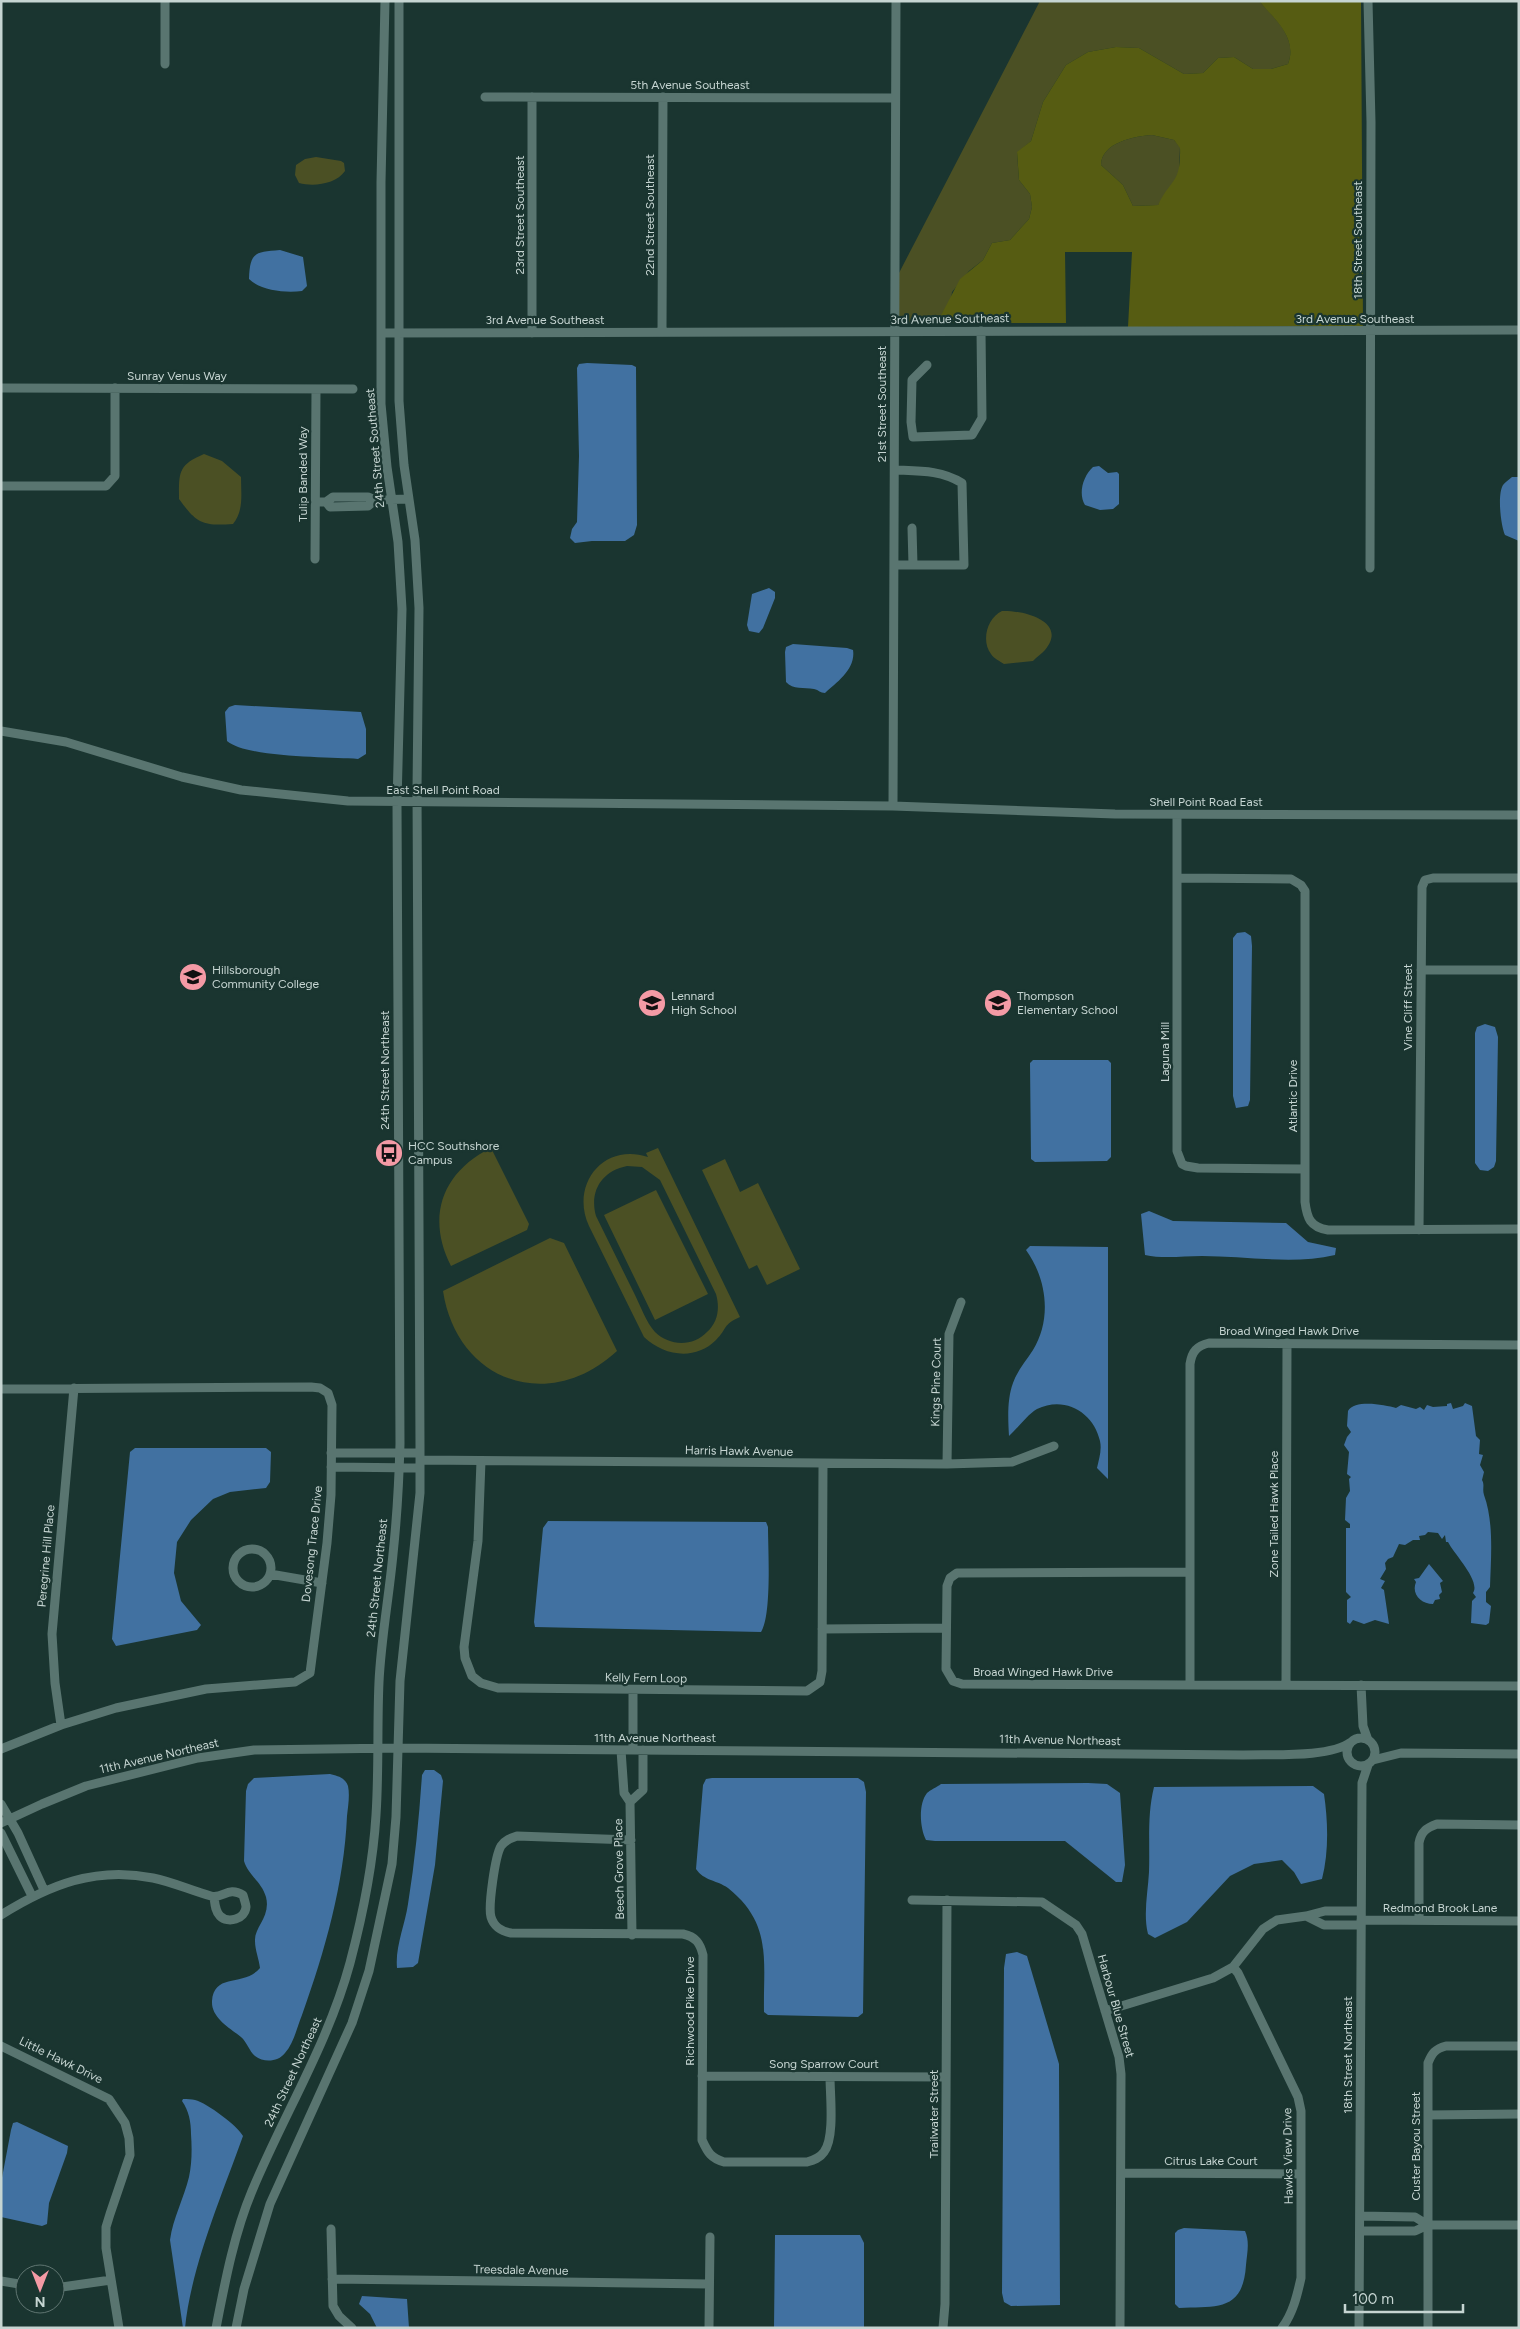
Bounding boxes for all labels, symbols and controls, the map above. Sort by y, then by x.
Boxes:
street label: 5th Avenue Southeast [630,78,750,92]
street label: 22nd Street Southeast [643,154,657,276]
street label: 23rd Street Southeast [513,155,527,274]
street label: 18th Street Southeast [1351,180,1365,299]
street label: 3rd Avenue Southeast [890,311,1010,327]
street label: 3rd Avenue Southeast [1295,312,1415,326]
street label: 3rd Avenue Southeast [485,313,605,327]
street label: 21st Street Southeast [875,345,889,462]
street label: Sunray Venus Way [127,369,228,383]
street label: 24th Street Southeast [363,387,387,508]
street label: Tulip Banded Way [296,426,310,522]
street label: East Shell Point Road [386,783,500,797]
street label: Shell Point Road East [1149,795,1263,809]
school or university icon: Hillsborough Community College [178,962,208,992]
place label: Hillsborough Community College [212,963,320,991]
street label: Vine Cliff Street [1401,963,1415,1050]
school or university icon: Lennard High School [637,988,667,1018]
school or university icon: Thompson Elementary School [983,988,1013,1018]
place label: Lennard High School [671,989,737,1017]
place label: Thompson Elementary School [1017,989,1118,1017]
street label: 24th Street Northeast [378,1010,392,1130]
street label: Laguna Mill [1158,1022,1172,1082]
street label: Atlantic Drive [1286,1059,1300,1132]
bus stop icon: HCC Southshore Campus [374,1138,404,1168]
place label: HCC Southshore Campus [408,1139,500,1167]
street label: Broad Winged Hawk Drive [1219,1324,1359,1338]
street label: Kings Pine Court [928,1337,944,1427]
street label: Harris Hawk Avenue [685,1443,794,1459]
street label: Zone Tailed Hawk Place [1267,1450,1281,1577]
street label: Dovesong Trace Drive [299,1485,325,1603]
street label: Peregrine Hill Place [35,1504,57,1608]
street label: 24th Street Northeast [364,1518,390,1638]
street label: Broad Winged Hawk Drive [973,1665,1113,1679]
street label: Kelly Fern Loop [605,1670,687,1686]
street label: 11th Avenue Northeast [594,1731,716,1745]
street label: 11th Avenue Northeast [999,1732,1122,1748]
street label: 11th Avenue Northeast [98,1735,220,1777]
street label: Beech Grove Place [611,1818,627,1920]
street label: Redmond Brook Lane [1383,1901,1498,1915]
street label: Harbour Blue Street [1095,1953,1138,2060]
street label: Richwood Pike Drive [683,1956,697,2066]
street label: 18th Street Northeast [1341,1996,1355,2114]
street label: 24th Street Northeast [261,2015,325,2129]
street label: Little Hawk Drive [17,2034,105,2086]
street label: Song Sparrow Court [769,2057,879,2071]
street label: Trailwater Street [927,2069,941,2158]
street label: Custer Bayou Street [1409,2091,1423,2200]
street label: Hawks View Drive [1280,2107,1296,2204]
street label: Citrus Lake Court [1164,2154,1258,2168]
street label: Treesdale Avenue [474,2262,569,2278]
north arrow [15,2264,65,2314]
scale bar [1345,2282,1462,2314]
text: 100 m [1352,2290,1394,2308]
text: N [35,2293,45,2310]

